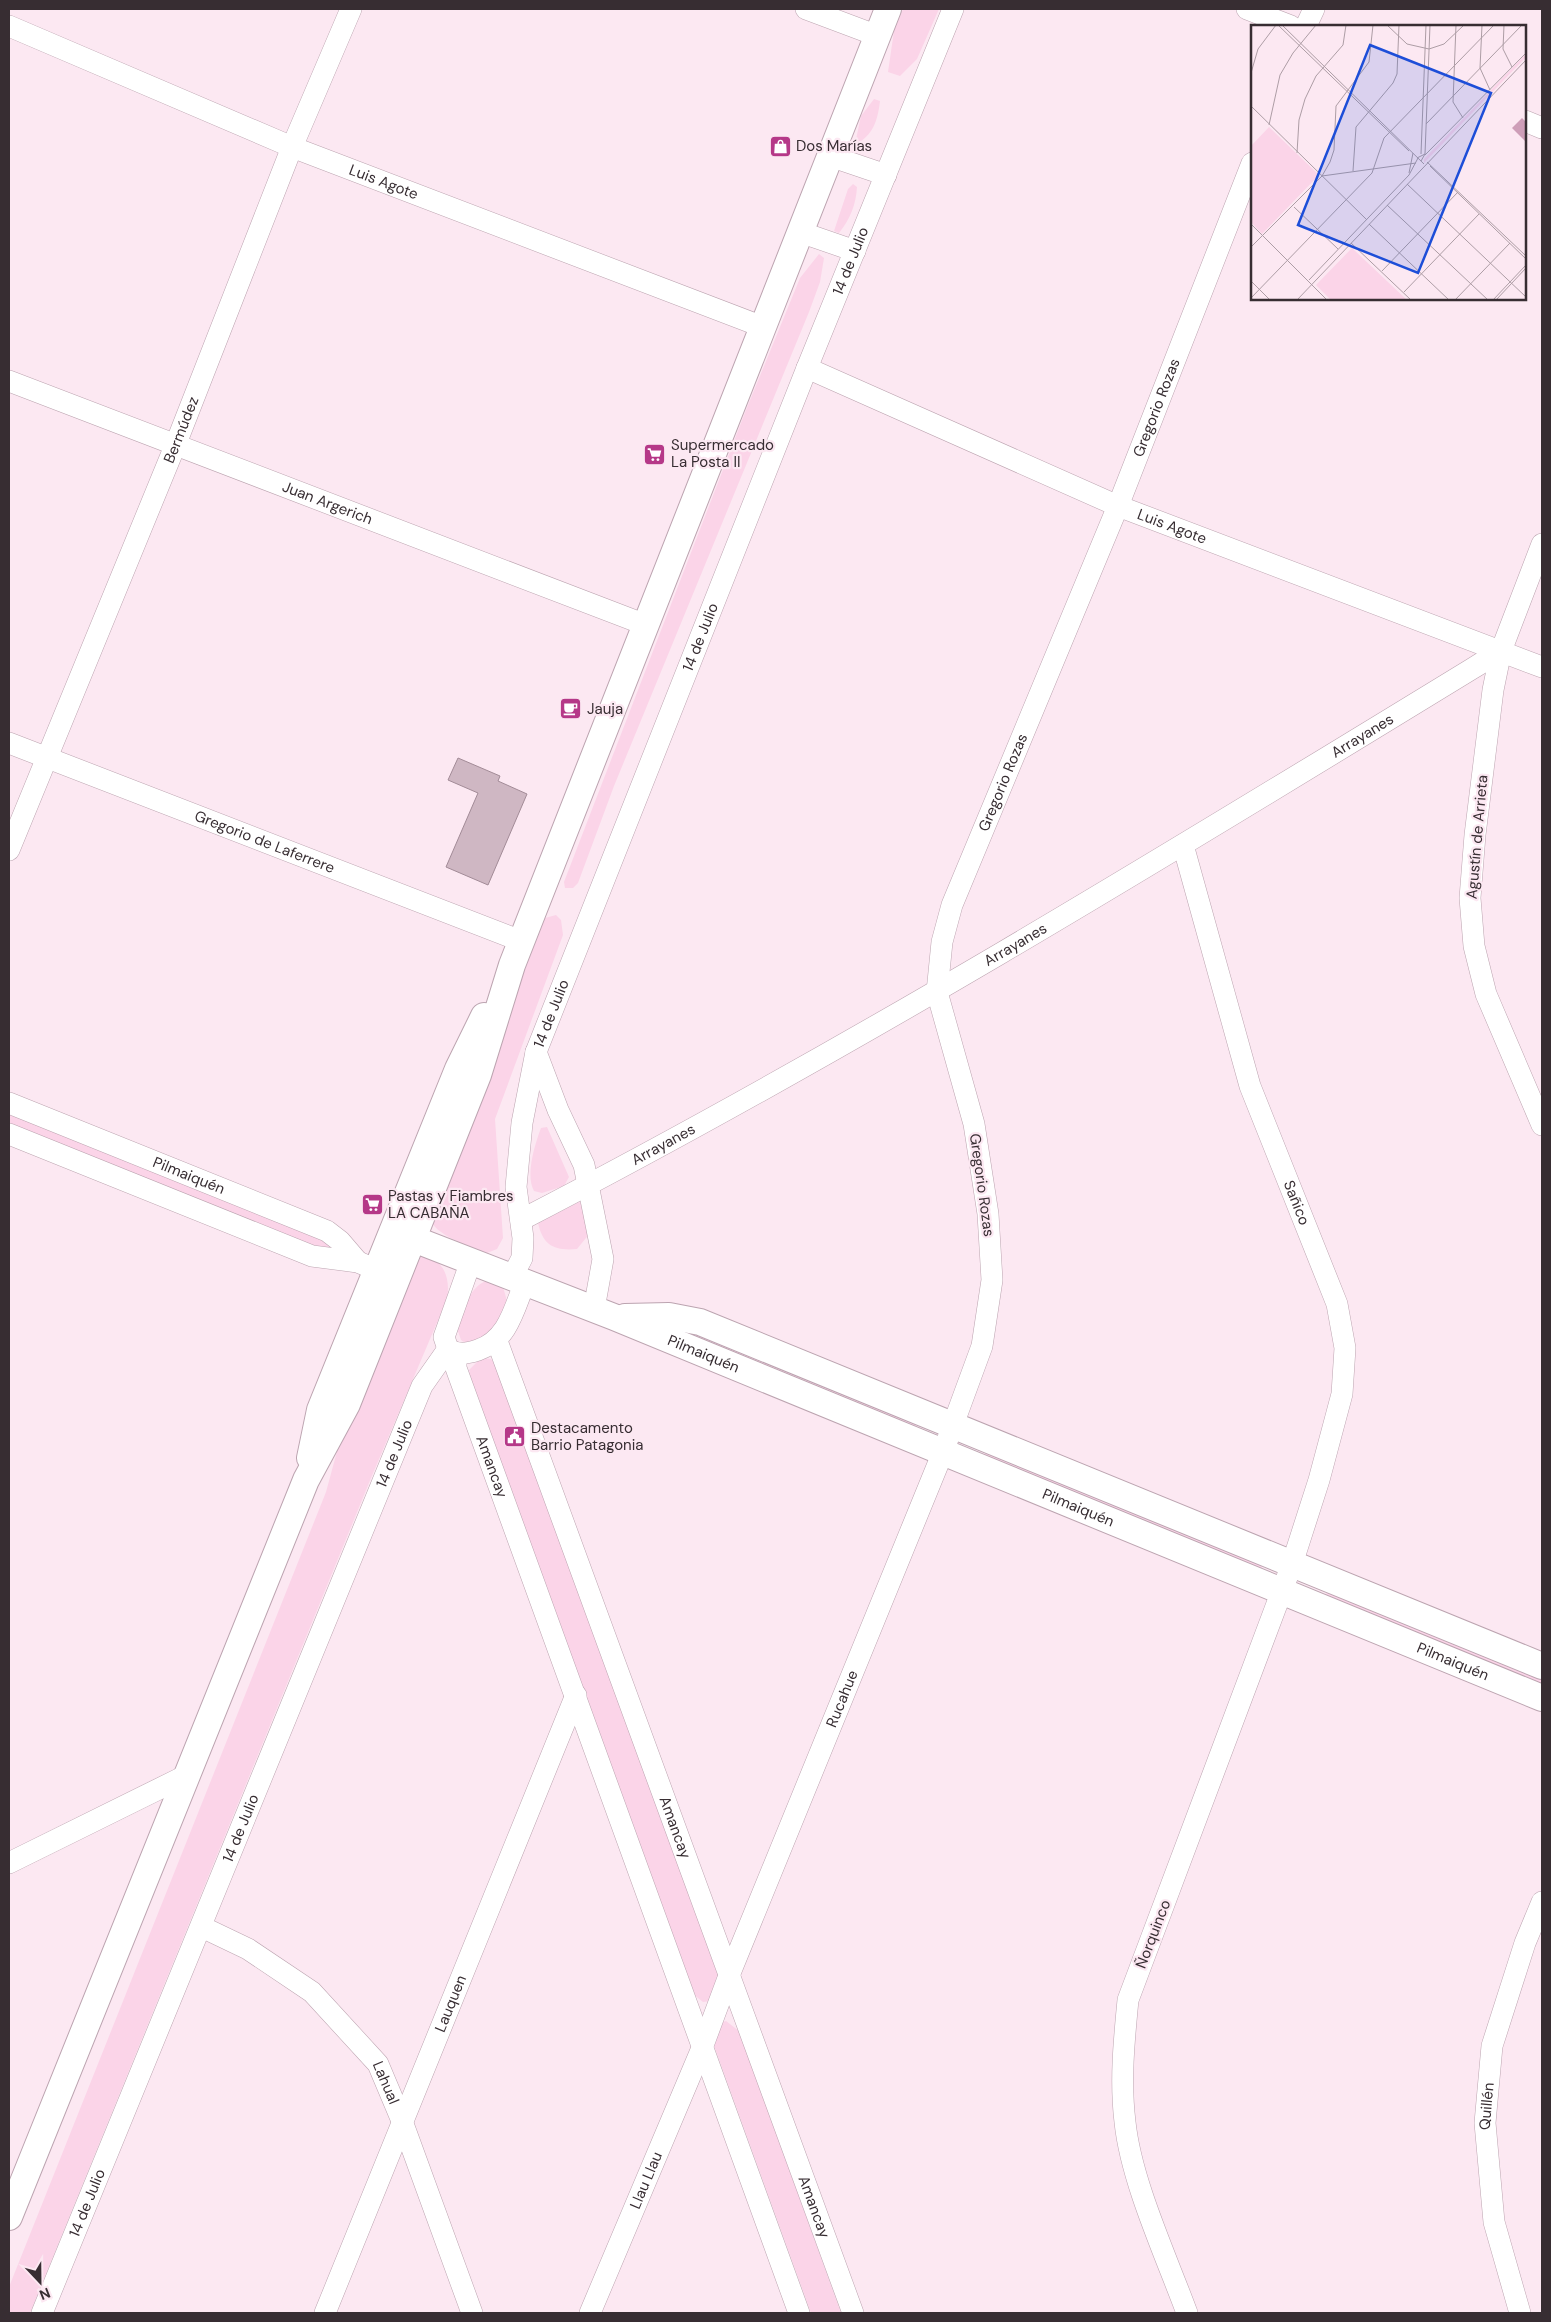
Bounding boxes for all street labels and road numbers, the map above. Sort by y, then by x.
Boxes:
street label: Luis Agote [346,160,421,204]
street label: 14 de Julio [828,224,873,298]
street label: Gregorio Rozas [1128,355,1185,460]
street label: Bermúdez [159,394,203,466]
street label: Juan Argerich [279,477,376,529]
street label: Luis Agote [1135,504,1209,549]
street label: 14 de Julio [678,600,723,674]
street label: Arrayanes [1327,709,1397,762]
street label: Gregorio Rozas [974,730,1032,834]
street label: Agustín de Arrieta [1462,774,1492,900]
street label: Gregorio de Laferrere [192,806,338,878]
street label: Arrayanes [980,918,1051,971]
street label: 14 de Julio [529,976,574,1051]
street label: Arrayanes [628,1119,699,1170]
street label: Gregorio Rozas [965,1132,999,1238]
street label: Pilmaiquén [150,1152,228,1199]
street label: Sañico [1279,1178,1315,1228]
street label: Pilmaiquén [665,1330,743,1377]
street label: 14 de Julio [372,1416,417,1490]
street label: Amancay [471,1433,513,1501]
street label: Pilmaiquén [1039,1484,1117,1531]
street label: Pilmaiquén [1414,1638,1492,1685]
street label: Rucahue [821,1667,863,1730]
street label: 14 de Julio [218,1791,264,1865]
street label: Amancay [655,1793,696,1862]
street label: Ñorquinco [1131,1897,1175,1971]
street label: Lauquen [430,1972,471,2035]
street label: Lahual [368,2058,404,2107]
street label: Quillén [1475,2081,1499,2131]
street label: Llau Llau [625,2149,667,2212]
street label: 14 de Julio [64,2166,110,2240]
street label: Amancay [794,2173,835,2241]

